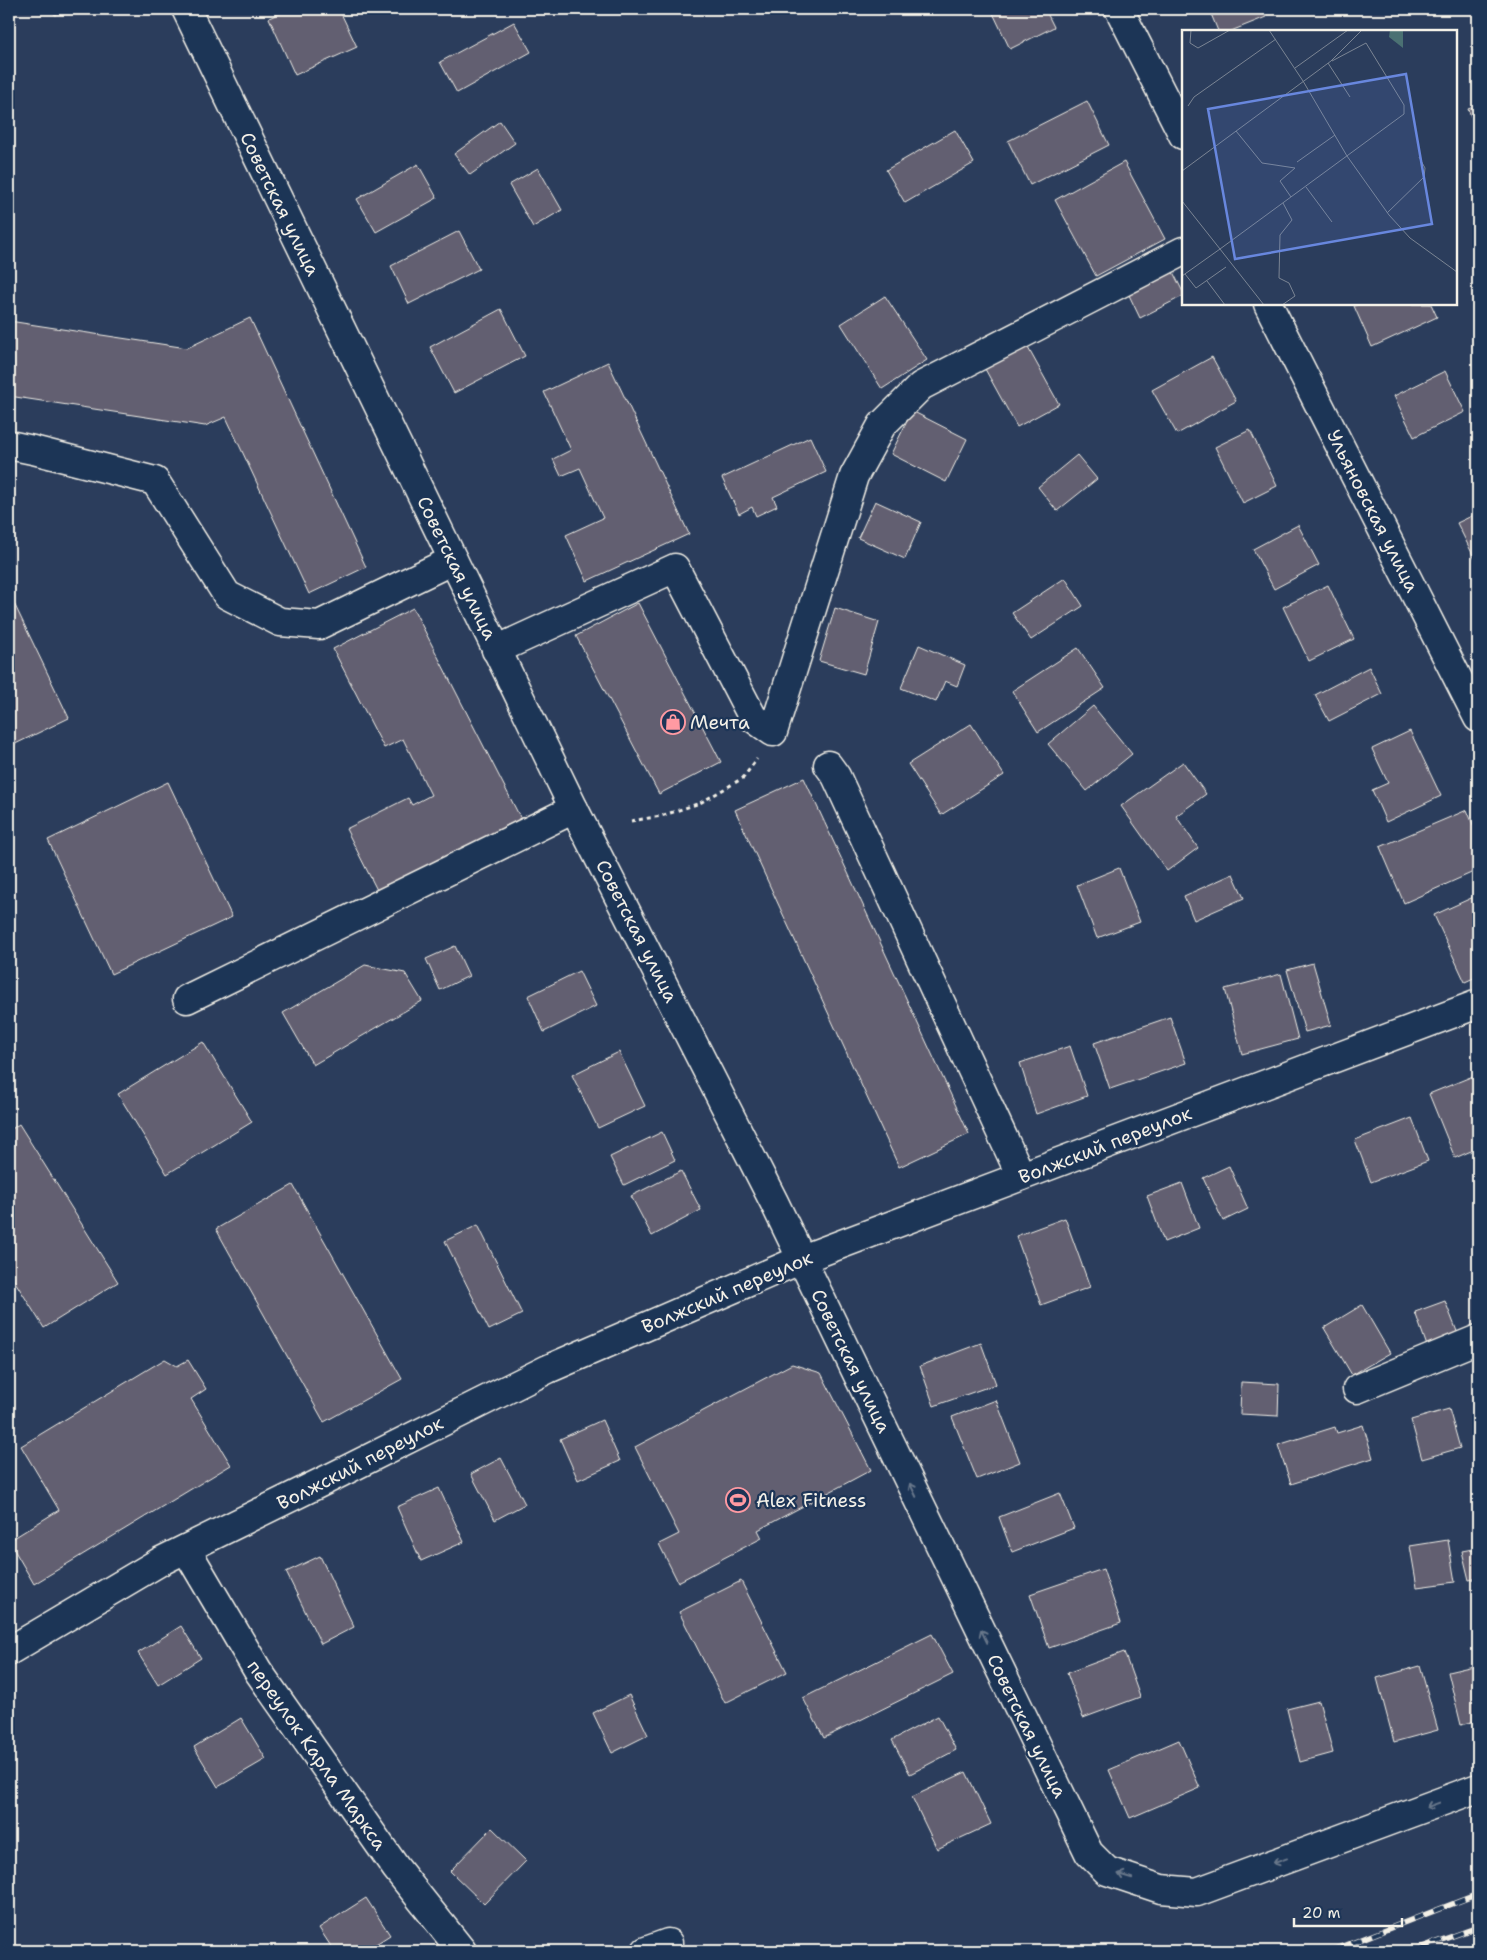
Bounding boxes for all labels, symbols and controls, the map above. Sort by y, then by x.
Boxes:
inset map [1182,30,1457,305]
street label: Советская улица [234,128,326,280]
street label: Ульяновская улица [1321,425,1425,597]
street label: Советская улица [411,492,503,644]
shop icon: Мечта [660,709,686,735]
place label: Мечта [690,710,750,735]
street label: Советская улица [590,855,684,1007]
street label: Волжский переулок [1015,1101,1195,1189]
street label: Волжский переулок [638,1245,816,1339]
street label: Советская улица [805,1285,897,1437]
street label: Волжский переулок [273,1410,447,1516]
one-way arrow [908,1483,917,1498]
sports icon: Alex Fitness [725,1487,751,1513]
place label: Alex Fitness [756,1488,867,1513]
one-way arrow [979,1629,988,1644]
street label: Советская улица [981,1650,1073,1802]
street label: переулок Карла Маркса [242,1655,392,1855]
one-way arrow [1425,1801,1441,1810]
one-way arrow [1273,1857,1288,1866]
one-way arrow [1118,1871,1134,1881]
scale bar [1294,1895,1402,1927]
text: 20 m [1302,1903,1341,1923]

